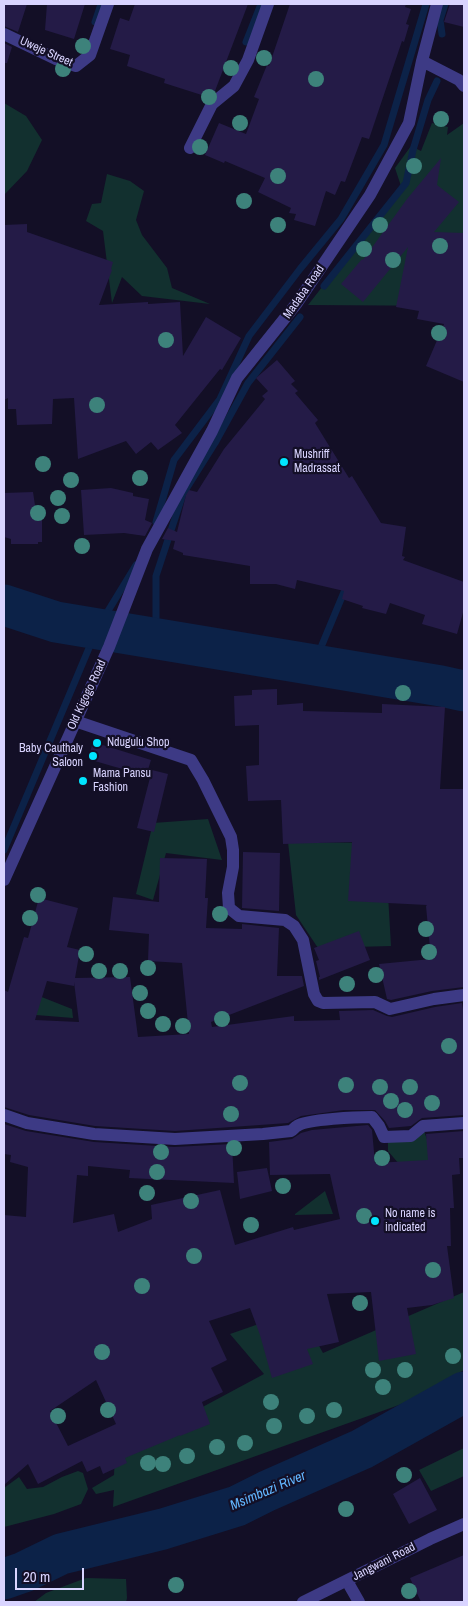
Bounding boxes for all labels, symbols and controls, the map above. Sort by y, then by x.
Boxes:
street label: Uweje Street [17,34,75,70]
street label: Madaba Road [280,263,328,321]
place label: Mushriff Madrassat [294,448,340,476]
marker: Mushriff Madrassat [278,456,290,468]
street label: Old Kigogo Road [65,658,109,732]
place label: Ndugulu Shop [107,736,169,750]
marker: Ndugulu Shop [91,737,103,749]
place label: Baby Cauthaly Saloon [19,742,83,770]
marker: Baby Cauthaly Saloon [87,750,99,762]
place label: Mama Pansu Fashion [93,767,151,795]
marker: Mama Pansu Fashion [77,775,89,787]
place label: No name is indicated [385,1207,435,1235]
marker: No name is indicated [369,1215,381,1227]
water label: Msimbazi River [228,1468,308,1514]
street label: Jangwani Road [350,1540,418,1584]
scale bar [18,1558,86,1590]
text: 20 m [23,1566,50,1587]

